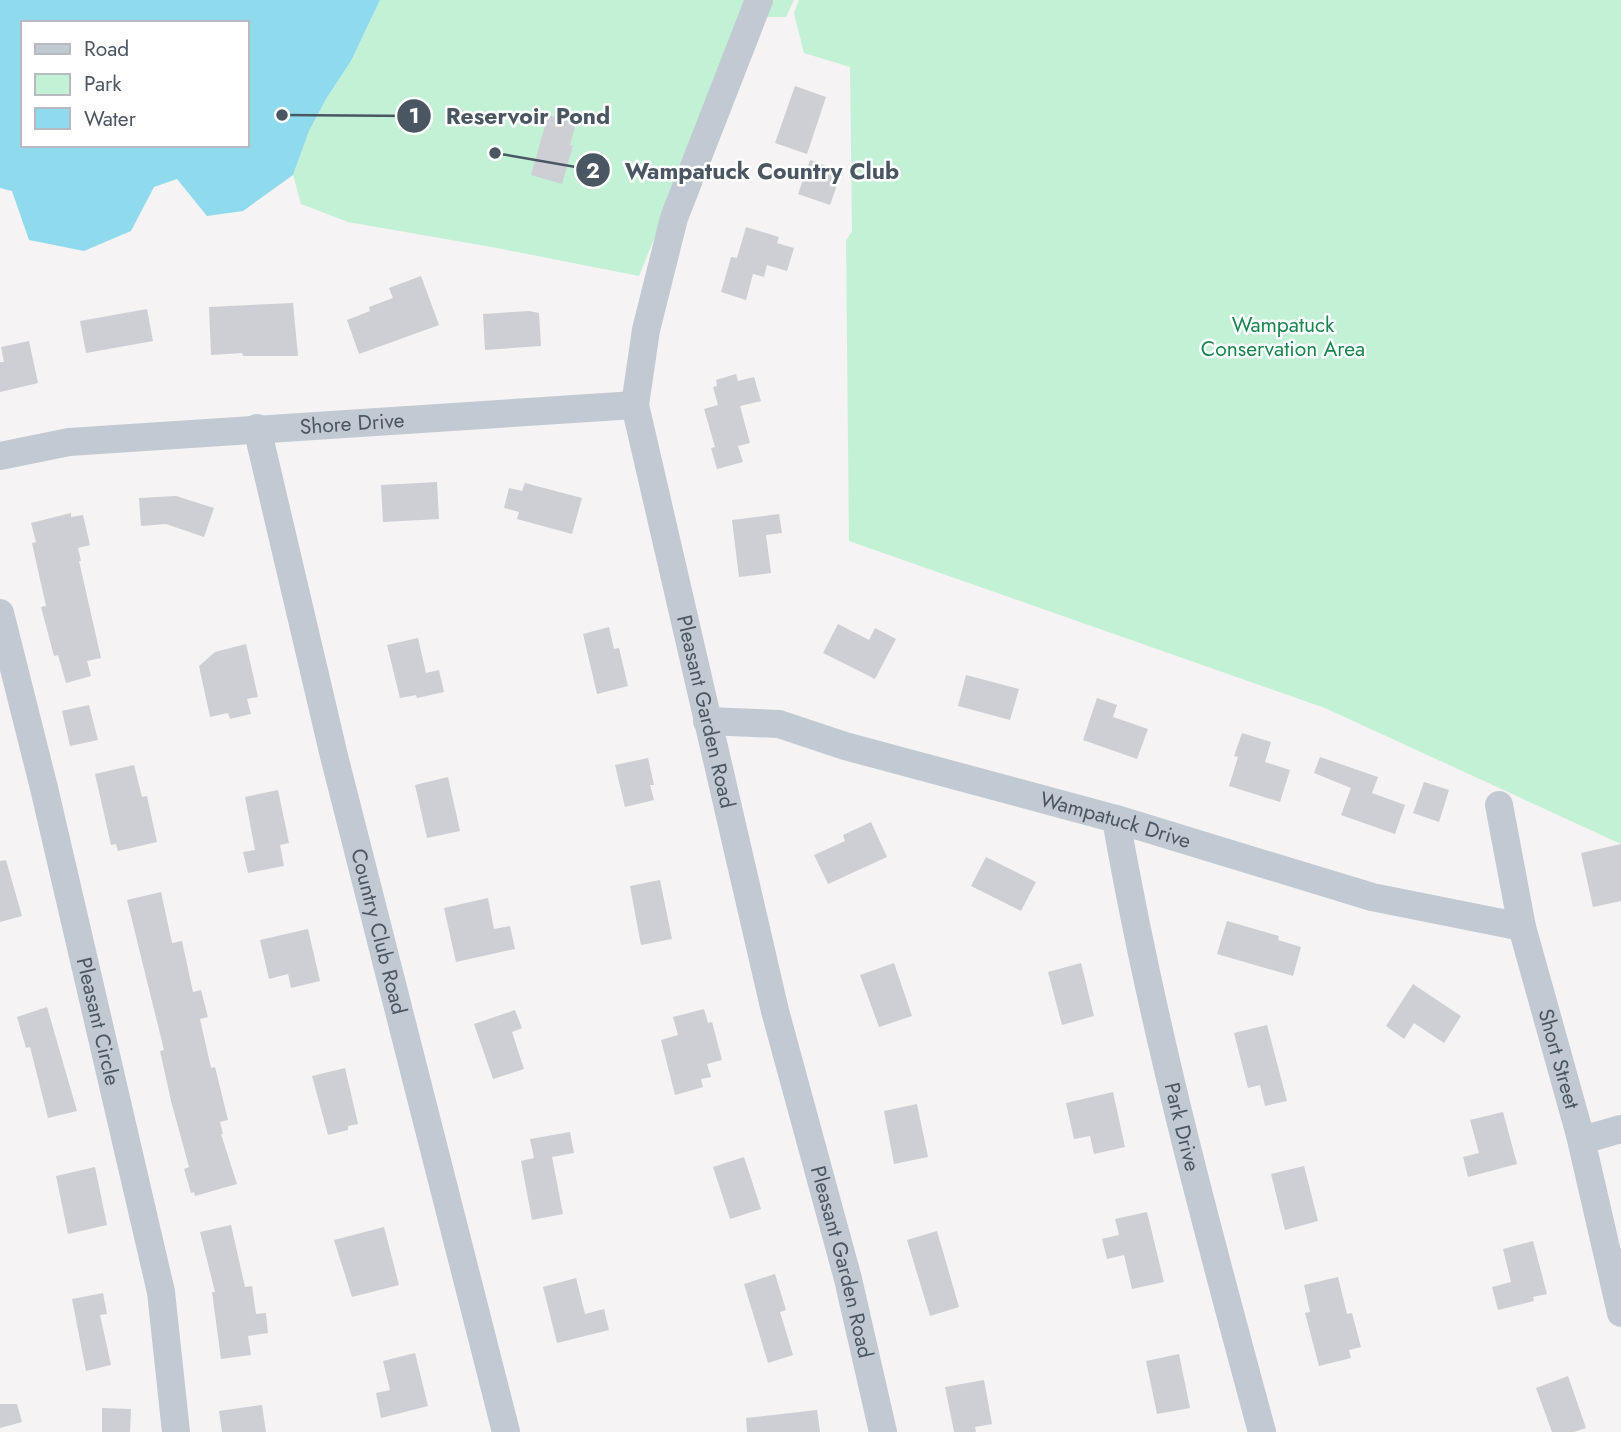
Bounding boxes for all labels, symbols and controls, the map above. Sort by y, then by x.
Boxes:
legend [21,21,248,147]
text: Road [84,34,129,64]
text: Park [84,69,122,99]
callout: Reservoir Pond [397,94,624,138]
text: Reservoir Pond [446,99,610,133]
text: 1 [409,101,419,131]
text: Water [84,104,137,134]
callout: Wampatuck Country Club [576,148,913,192]
text: Wampatuck Country Club [625,154,899,188]
text: 2 [586,156,600,186]
park label: Wampatuck Conservation Area [1201,310,1365,364]
street label: Shore Drive [299,405,405,442]
street label: Pleasant Garden Road [669,612,743,811]
street label: Wampatuck Drive [1037,784,1195,856]
street label: Country Club Road [343,845,414,1018]
street label: Pleasant Circle [69,954,128,1089]
street label: Short Street [1531,1005,1587,1112]
street label: Park Drive [1157,1080,1207,1175]
street label: Pleasant Garden Road [803,1163,881,1361]

